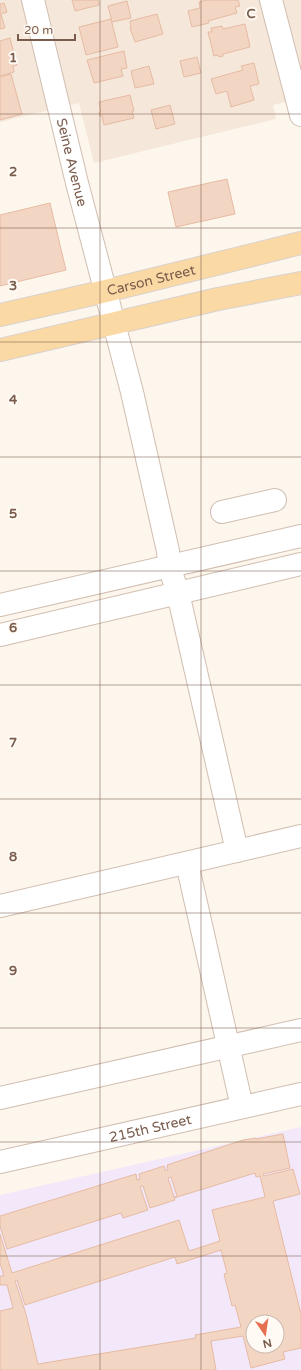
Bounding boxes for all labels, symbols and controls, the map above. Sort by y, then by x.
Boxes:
text: C [246,6,256,22]
scale bar [18,16,75,42]
text: 20 m [24,23,53,37]
text: 1 [9,50,17,66]
street label: Seine Avenue [53,117,91,209]
text: 2 [9,164,17,180]
street label: Carson Street [105,261,198,299]
text: 3 [9,278,17,294]
text: 4 [9,392,18,408]
text: 5 [9,506,17,522]
text: 6 [9,620,17,636]
text: 7 [9,735,17,751]
text: 8 [9,849,17,865]
text: 9 [9,963,17,979]
street label: 215th Street [107,1111,194,1146]
north arrow [245,1314,285,1354]
text: N [261,1336,273,1351]

